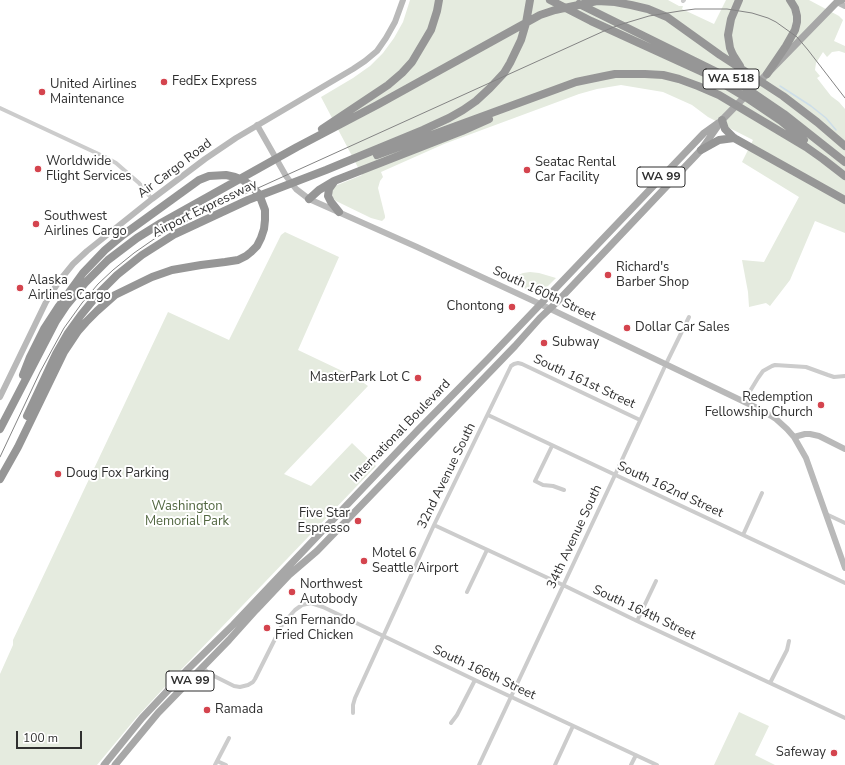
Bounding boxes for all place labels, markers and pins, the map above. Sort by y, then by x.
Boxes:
place label: FedEx Express [172,74,257,90]
place label: United Airlines Maintenance [50,77,137,108]
marker: FedEx Express [159,77,169,87]
marker: United Airlines Maintenance [37,87,47,97]
place label: Worldwide Flight Services [46,154,132,185]
place label: Seatac Rental Car Facility [535,155,616,186]
marker: Worldwide Flight Services [33,164,43,174]
marker: Seatac Rental Car Facility [522,165,532,175]
place label: Southwest Airlines Cargo [44,209,127,240]
marker: Southwest Airlines Cargo [31,219,41,229]
place label: Richard's Barber Shop [616,260,689,291]
marker: Richard's Barber Shop [603,270,613,280]
place label: Alaska Airlines Cargo [28,273,111,304]
marker: Alaska Airlines Cargo [15,283,25,293]
place label: Chontong [447,299,504,315]
marker: Chontong [507,302,517,312]
place label: Dollar Car Sales [635,320,730,336]
marker: Dollar Car Sales [622,323,632,333]
place label: Subway [552,335,599,351]
marker: Subway [539,338,549,348]
place label: MasterPark Lot C [310,370,410,386]
marker: MasterPark Lot C [413,373,423,383]
place label: Redemption Fellowship Church [705,390,813,421]
marker: Redemption Fellowship Church [816,400,826,410]
place label: Doug Fox Parking [66,466,169,482]
marker: Doug Fox Parking [53,469,63,479]
place label: Five Star Espresso [297,506,350,537]
marker: Five Star Espresso [353,516,363,526]
place label: Motel 6 Seattle Airport [372,546,458,577]
marker: Motel 6 Seattle Airport [359,556,369,566]
place label: Northwest Autobody [300,577,362,608]
marker: Northwest Autobody [287,587,297,597]
place label: San Fernando Fried Chicken [275,613,356,644]
marker: San Fernando Fried Chicken [262,623,272,633]
place label: Ramada [215,702,263,718]
marker: Ramada [202,705,212,715]
place label: Safeway [776,745,826,761]
marker: Safeway [829,748,839,758]

